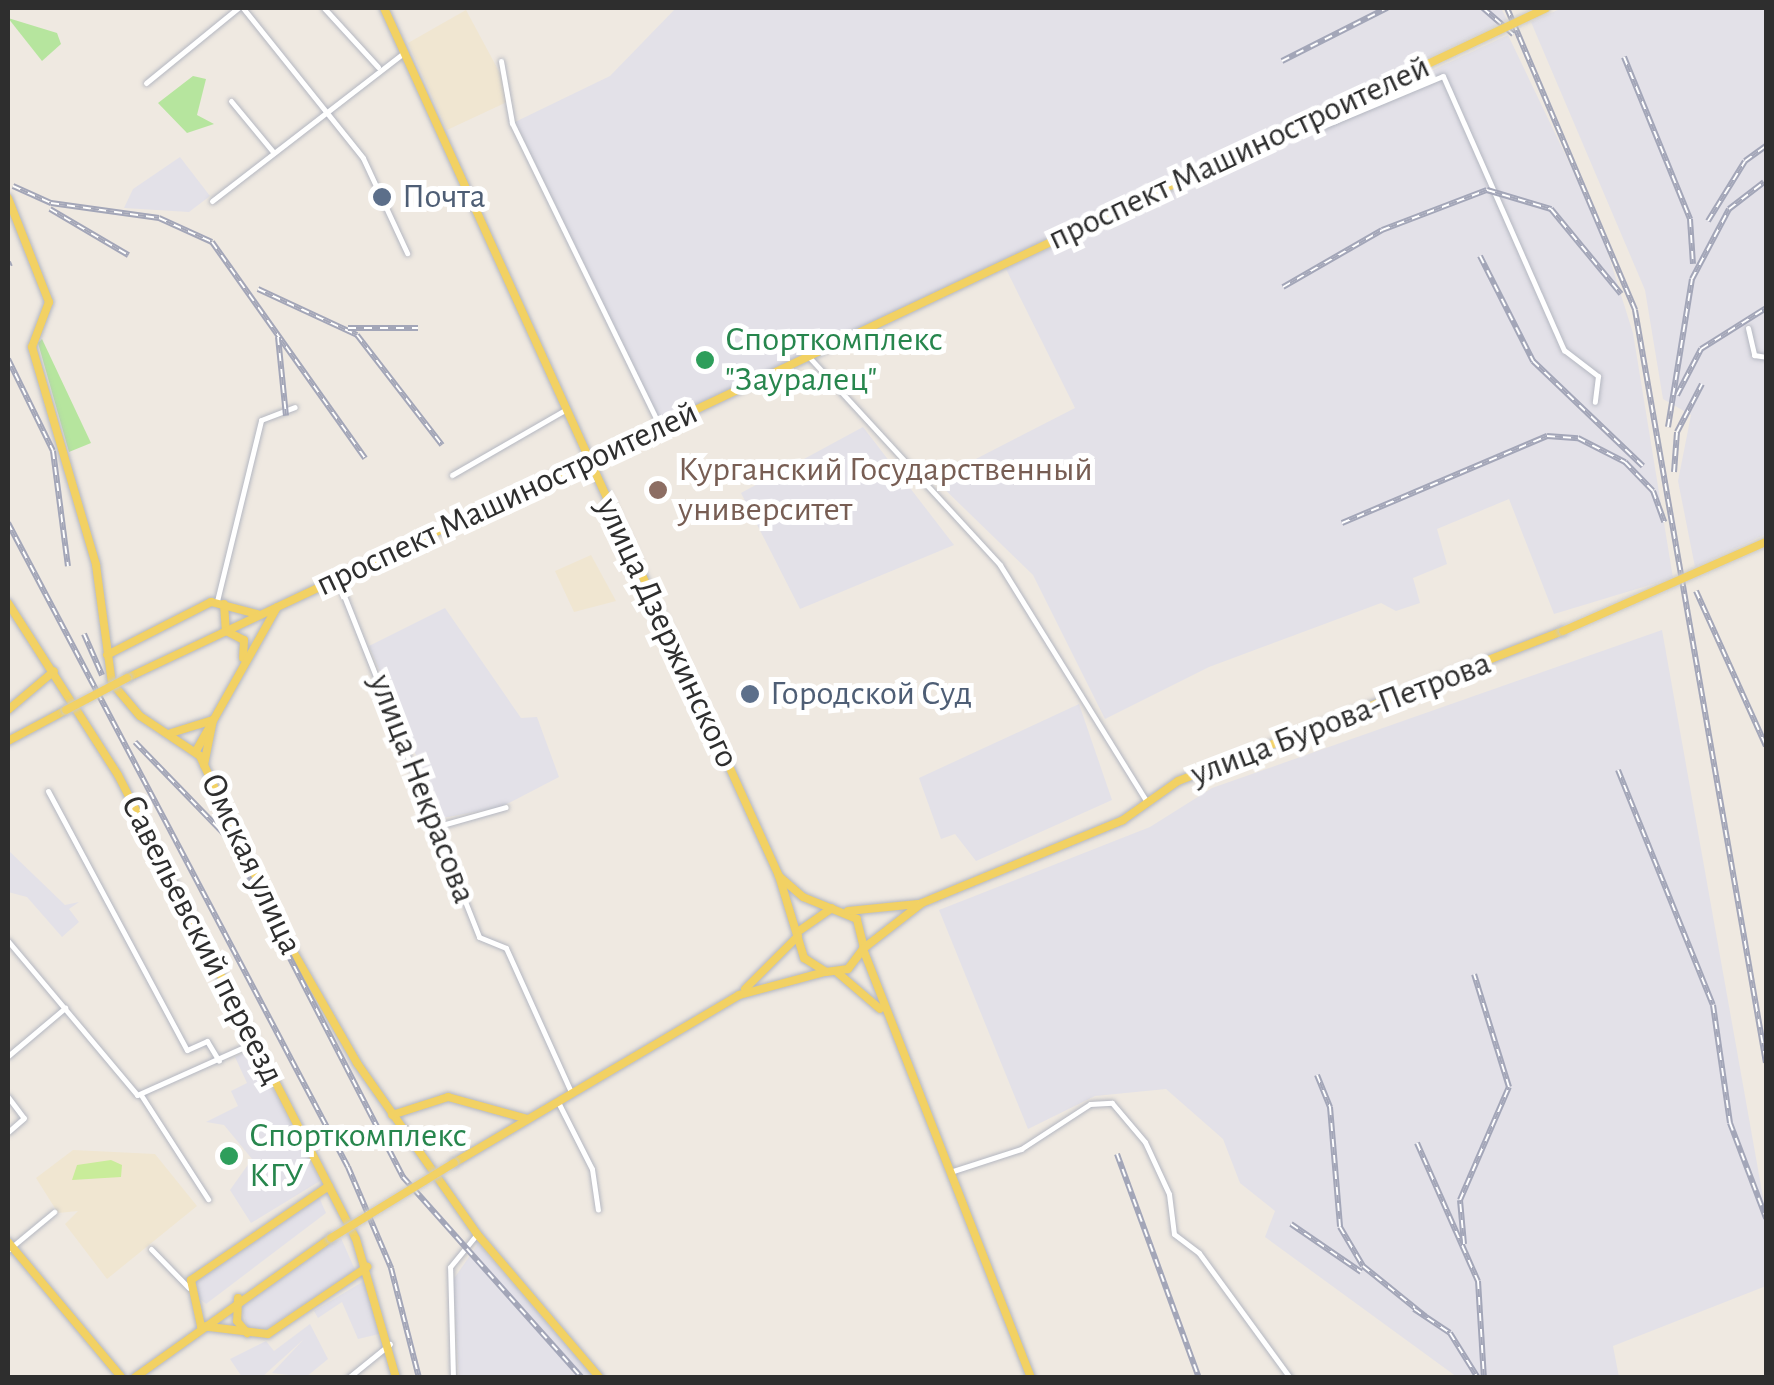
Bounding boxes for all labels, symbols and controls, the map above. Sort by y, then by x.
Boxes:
street label: проспект Машиностроителей [1041,46,1437,260]
place label: Почта [402,176,486,218]
marker: Почта [371,186,393,208]
place label: Спорткомплекс "Зауралец" [725,319,943,401]
marker: Спорткомплекс "Зауралец" [694,349,716,371]
street label: проспект Машиностроителей [309,392,705,606]
place label: Курганский Государственный университет [678,449,1093,531]
marker: Курганский Государственный университет [647,479,669,501]
street label: улица Дзержинского [586,491,748,775]
street label: улица Бурова-Петрова [1185,642,1497,796]
street label: улица Некрасова [359,668,485,910]
place label: Городской Суд [770,673,972,715]
marker: Городской Суд [739,683,761,705]
street label: Омская улица [191,767,311,961]
street label: Савельевский переезд [111,788,293,1092]
place label: Спорткомплекс КГУ [249,1115,467,1197]
marker: Спорткомплекс КГУ [218,1145,240,1167]

